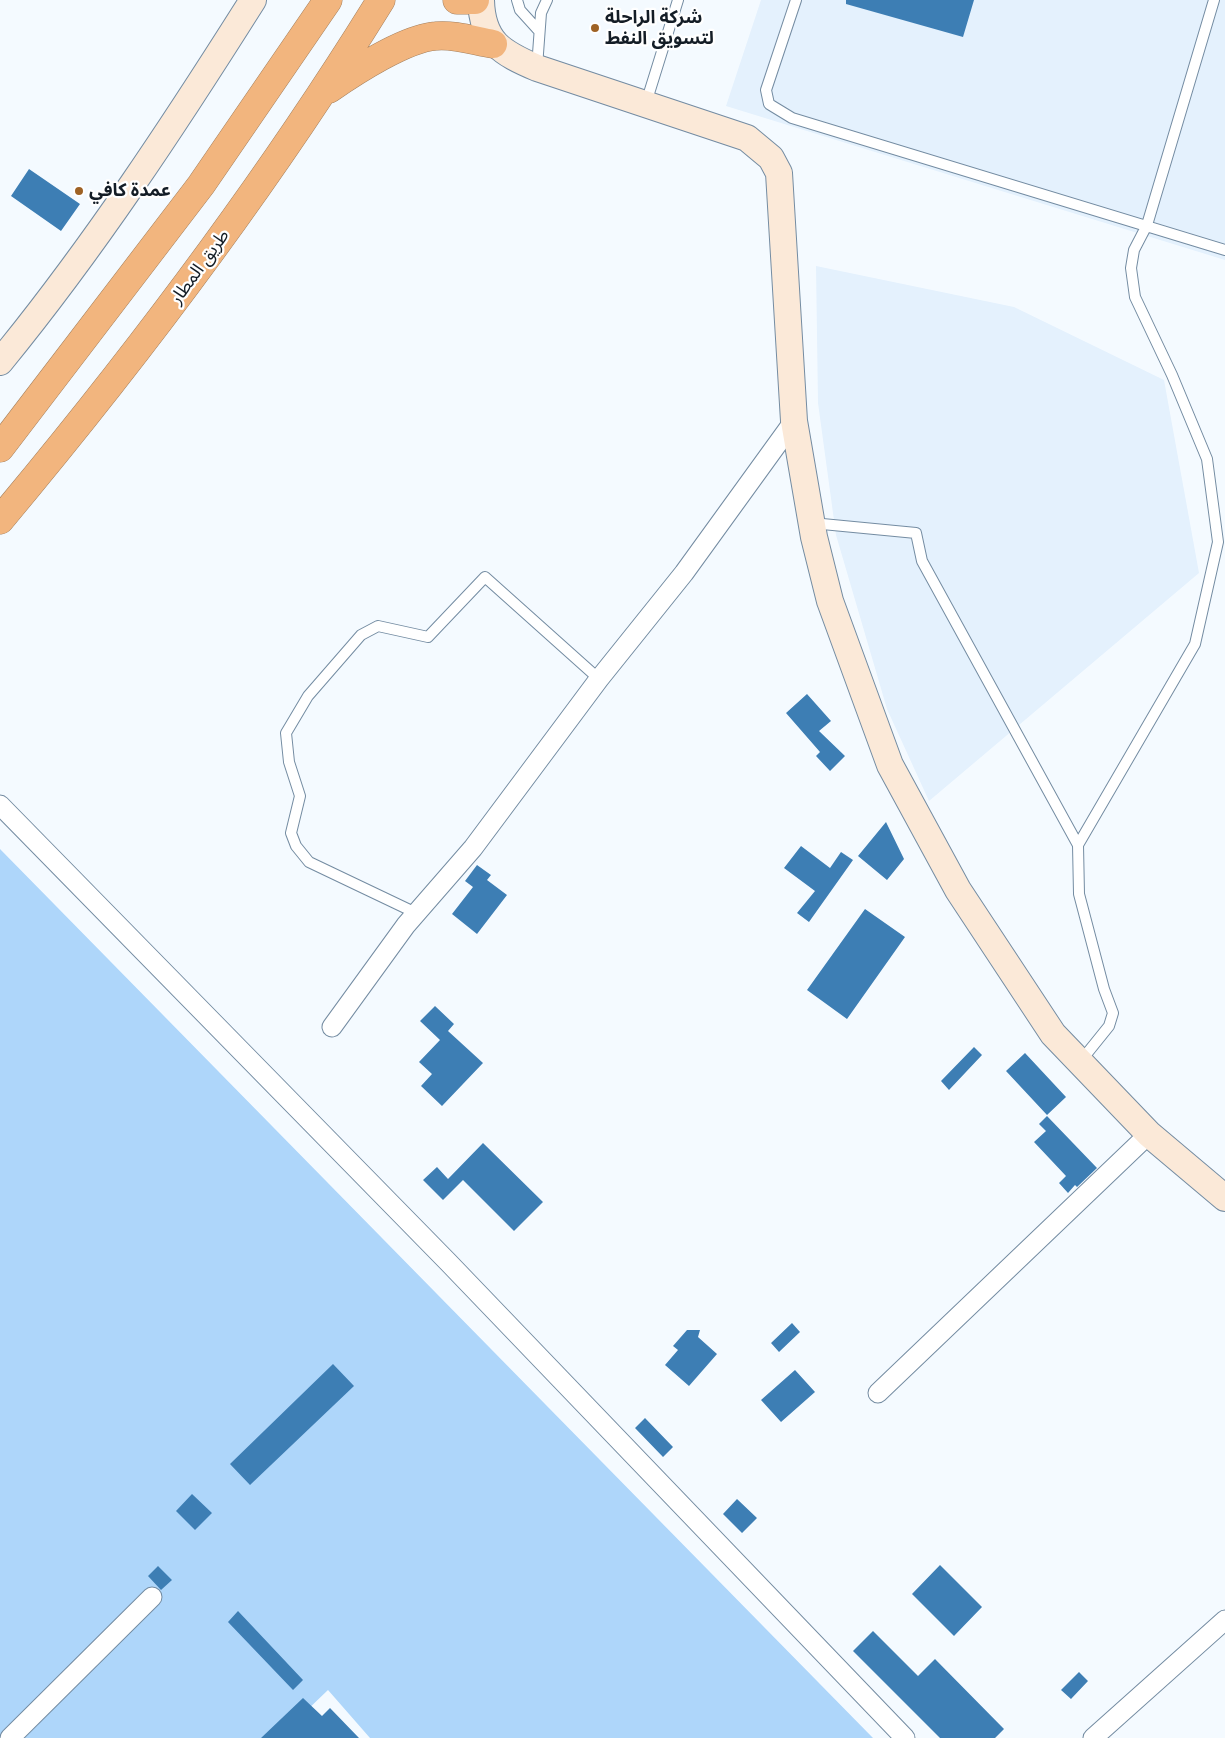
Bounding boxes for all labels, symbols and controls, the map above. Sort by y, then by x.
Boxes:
place label: شركة الراحلة لتسويق النفط [605,7,714,50]
marker: شركة الراحلة لتسويق النفط [589,22,601,34]
place label: عمدة كافي [89,180,171,202]
marker: عمدة كافي [73,185,85,197]
street label: طريق المطار [166,225,234,309]

